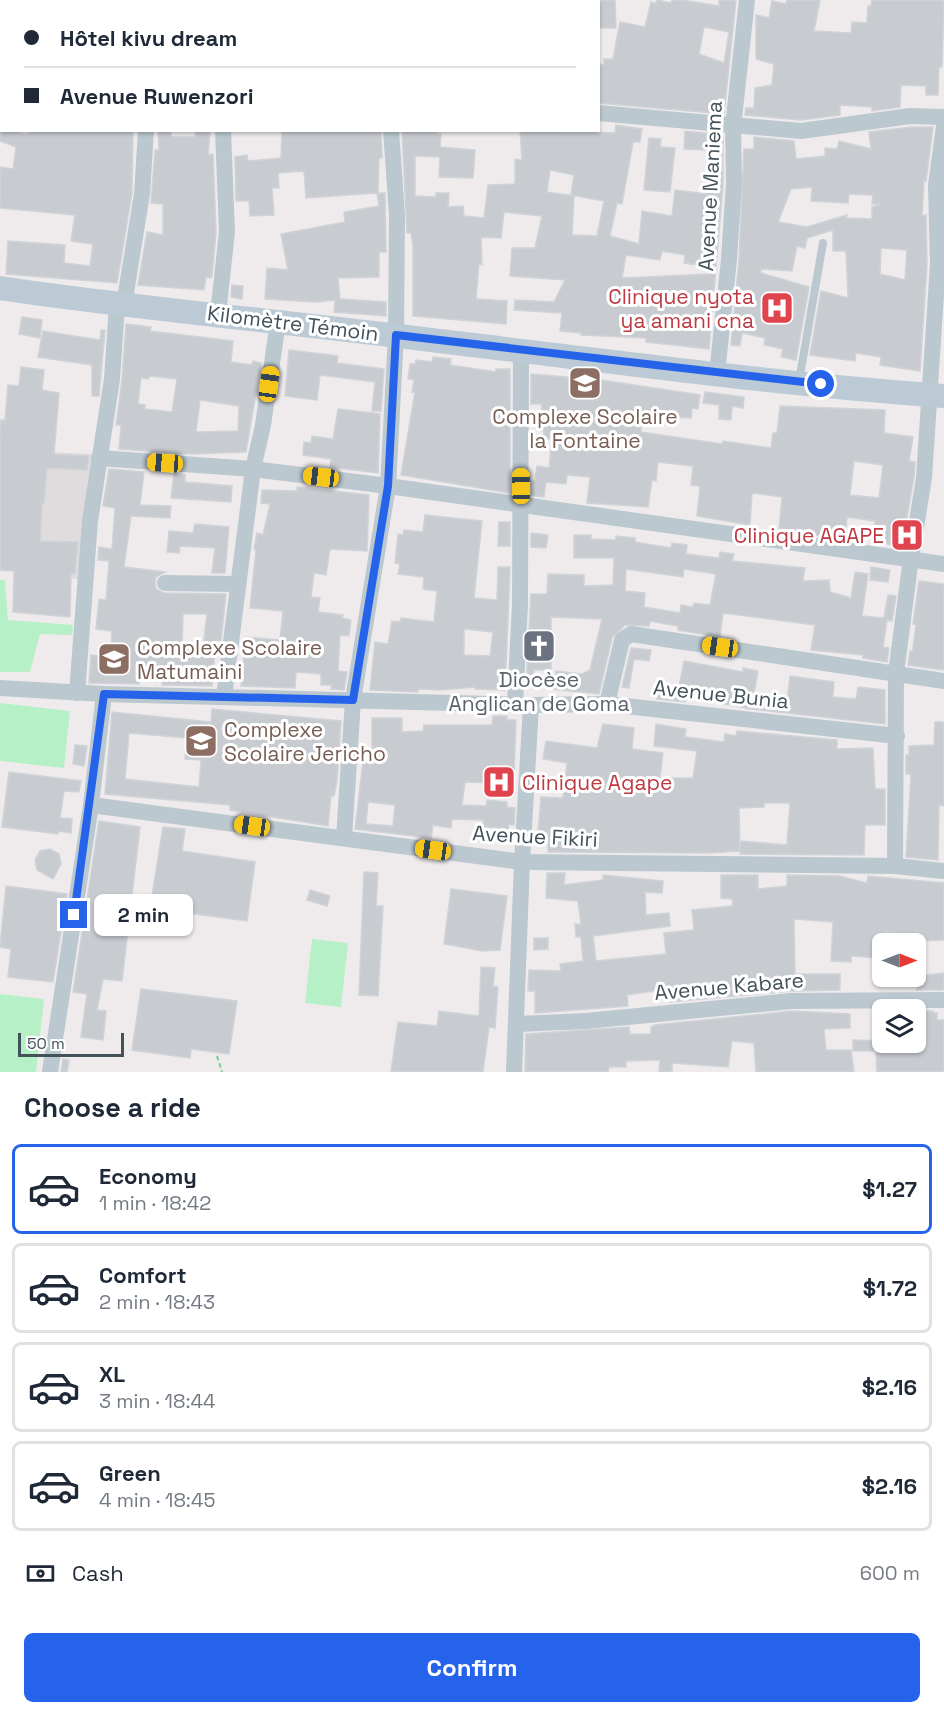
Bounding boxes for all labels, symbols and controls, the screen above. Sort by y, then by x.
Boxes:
text: Hôtel kivu dream [60,24,237,52]
text: Avenue Ruwenzori [60,82,254,110]
street label: Avenue Maniema [692,100,728,272]
place label: Clinique nyota ya amani cna [608,283,754,334]
hospital icon: Clinique nyota ya amani cna [759,290,795,326]
street label: Kilomètre Témoin [206,299,380,347]
car [258,365,280,403]
school or university icon: Complexe Scolaire la Fontaine [567,365,603,401]
route start [807,370,834,397]
place label: Complexe Scolaire la Fontaine [492,403,678,454]
car [146,453,184,473]
car [302,466,340,488]
car [512,468,530,504]
hospital icon: Clinique AGAPE [889,517,925,553]
place label: Clinique AGAPE [734,522,884,549]
church icon: Diocèse Anglican de Goma [521,628,557,664]
place label: Complexe Scolaire Matumaini [137,634,322,685]
car [701,636,739,658]
school or university icon: Complexe Scolaire Matumaini [96,641,132,677]
place label: Diocèse Anglican de Goma [448,666,630,717]
street label: Avenue Bunia [652,673,790,715]
place label: Complexe Scolaire Jericho [224,716,386,767]
school or university icon: Complexe Scolaire Jericho [183,723,219,759]
hospital icon: Clinique Agape [481,764,517,800]
place label: Clinique Agape [522,769,672,796]
car [233,815,271,837]
street label: Avenue Fikiri [472,819,598,853]
car [414,839,452,861]
callout: 2 min [95,894,194,936]
route end [60,901,87,928]
text: 2 min [118,902,169,928]
north arrow [872,933,926,987]
map controls [872,933,926,1053]
street label: Avenue Kabare [653,966,805,1006]
button: layers [872,999,926,1053]
scale bar [18,1030,124,1058]
text: 50 m [27,1033,65,1054]
text: Choose a ride [24,1090,201,1125]
icon: car [27,1162,81,1216]
text: Economy [99,1162,197,1190]
text: $1.27 [862,1175,917,1203]
text: 1 min · 18:42 [99,1190,211,1216]
icon: car [27,1261,81,1315]
text: Comfort [99,1261,187,1289]
text: $1.72 [863,1274,917,1302]
text: 2 min · 18:43 [99,1289,215,1315]
icon: car [27,1360,81,1414]
text: XL [99,1360,125,1388]
text: $2.16 [862,1373,917,1401]
text: 3 min · 18:44 [99,1388,215,1414]
icon: car [27,1459,81,1513]
text: Green [99,1459,161,1487]
text: $2.16 [862,1472,917,1500]
text: 4 min · 18:45 [99,1487,215,1513]
icon: cash [24,1557,57,1590]
text: Cash [72,1559,124,1587]
text: 600 m [860,1560,920,1586]
button: Confirm [24,1633,920,1702]

